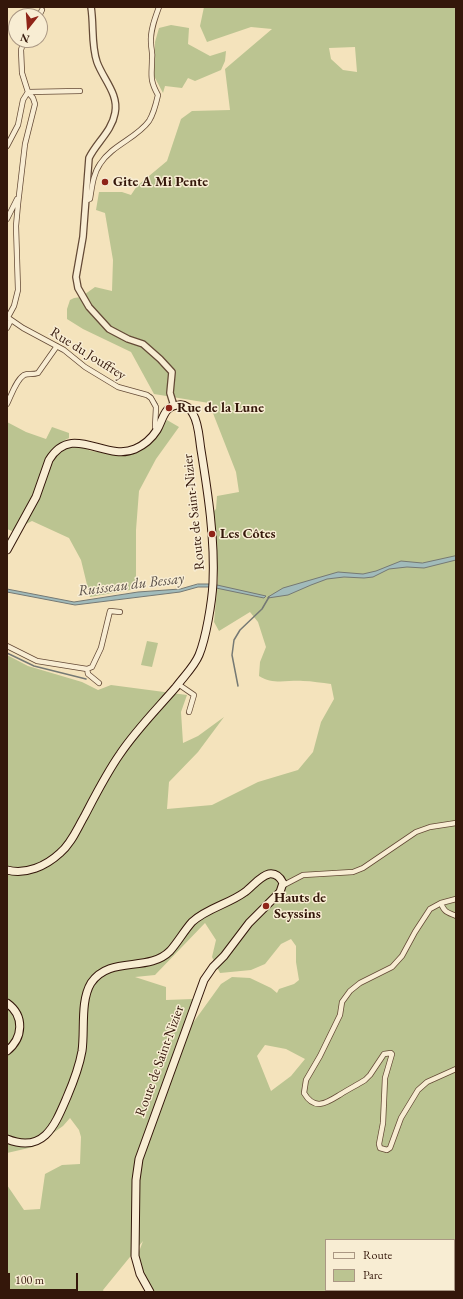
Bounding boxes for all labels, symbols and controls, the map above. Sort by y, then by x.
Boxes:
north arrow [8,8,48,48]
text: N [18,31,31,47]
place label: Gite A Mi Pente [113,174,208,190]
marker: Gite A Mi Pente [100,177,110,187]
street label: Rue du Jouffrey [47,324,129,384]
place label: Rue de la Lune [177,400,264,416]
marker: Rue de la Lune [164,403,174,413]
street label: Route de Saint-Nizier [180,453,208,571]
place label: Les Côtes [220,526,276,542]
marker: Les Côtes [207,529,217,539]
water label: Ruisseau du Bessay [77,570,185,600]
place label: Hauts de Seyssins [274,890,326,922]
marker: Hauts de Seyssins [261,901,271,911]
street label: Route de Saint-Nizier [132,1003,188,1119]
legend [325,1239,455,1291]
text: Route [363,1247,392,1263]
scale bar [10,1265,80,1291]
text: Parc [363,1267,383,1283]
text: 100 m [15,1272,44,1288]

